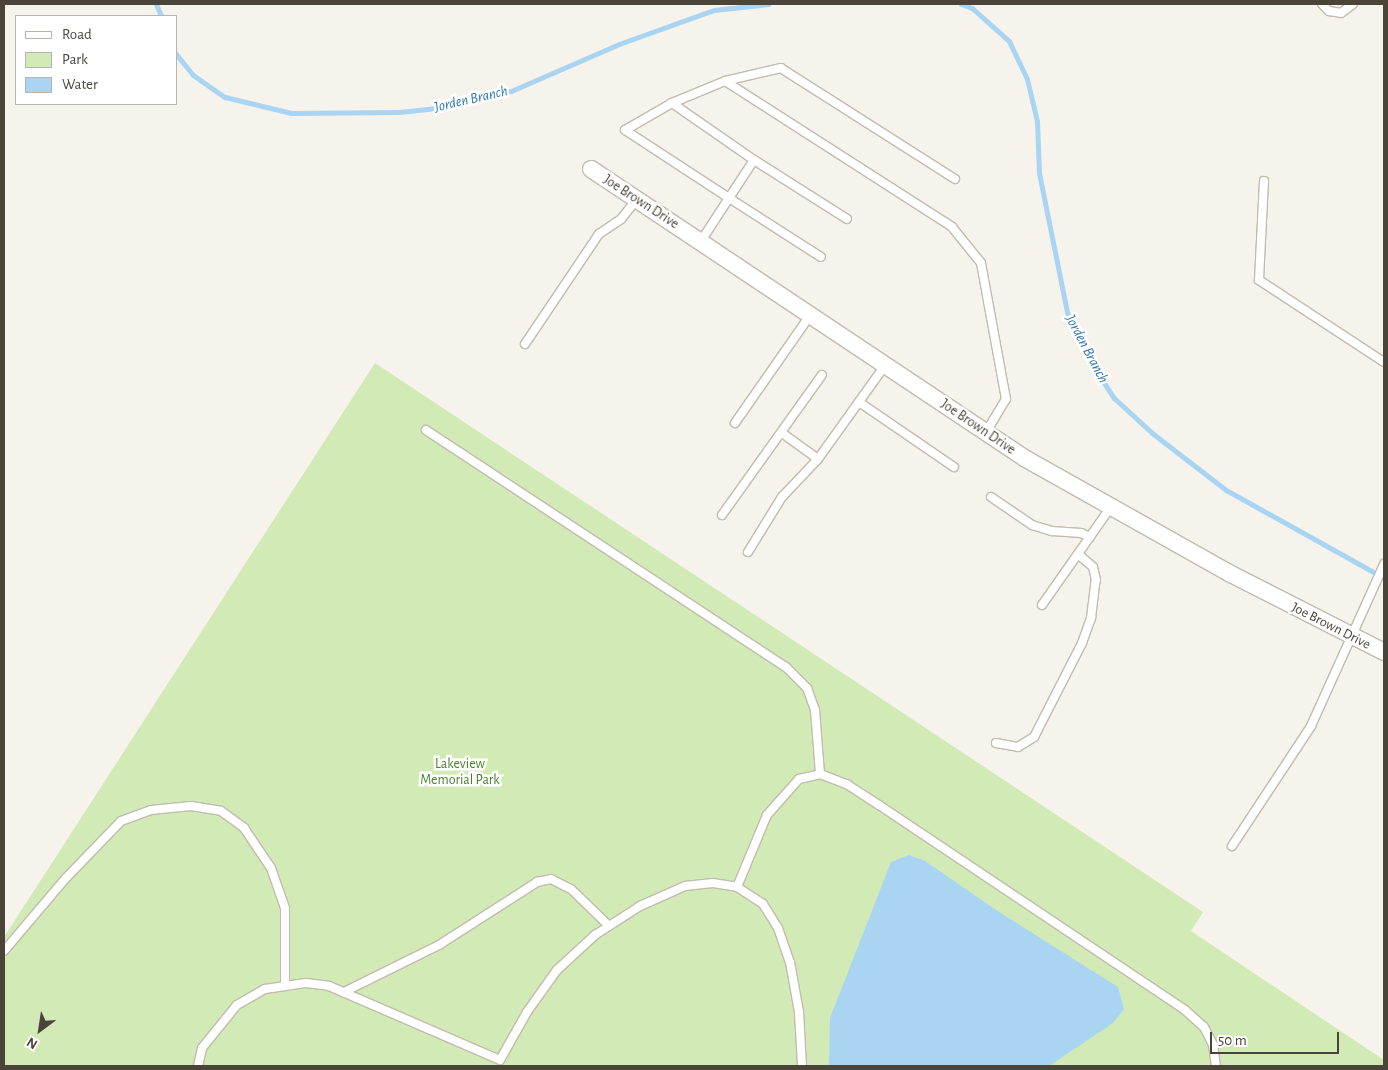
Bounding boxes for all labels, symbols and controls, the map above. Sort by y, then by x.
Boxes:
legend [15,15,178,105]
text: Road [62,27,92,42]
text: Park [62,52,88,67]
text: Water [62,77,98,92]
water label: Jorden Branch [433,82,509,116]
street label: Joe Brown Drive [600,171,682,233]
water label: Jorden Branch [1062,312,1112,386]
street label: Joe Brown Drive [938,396,1018,458]
street label: Joe Brown Drive [1289,599,1373,653]
park label: Lakeview Memorial Park [420,756,500,789]
north arrow [15,1005,65,1055]
scale bar [1213,1022,1342,1054]
text: 50 m [1218,1033,1247,1048]
text: N [25,1034,40,1051]

